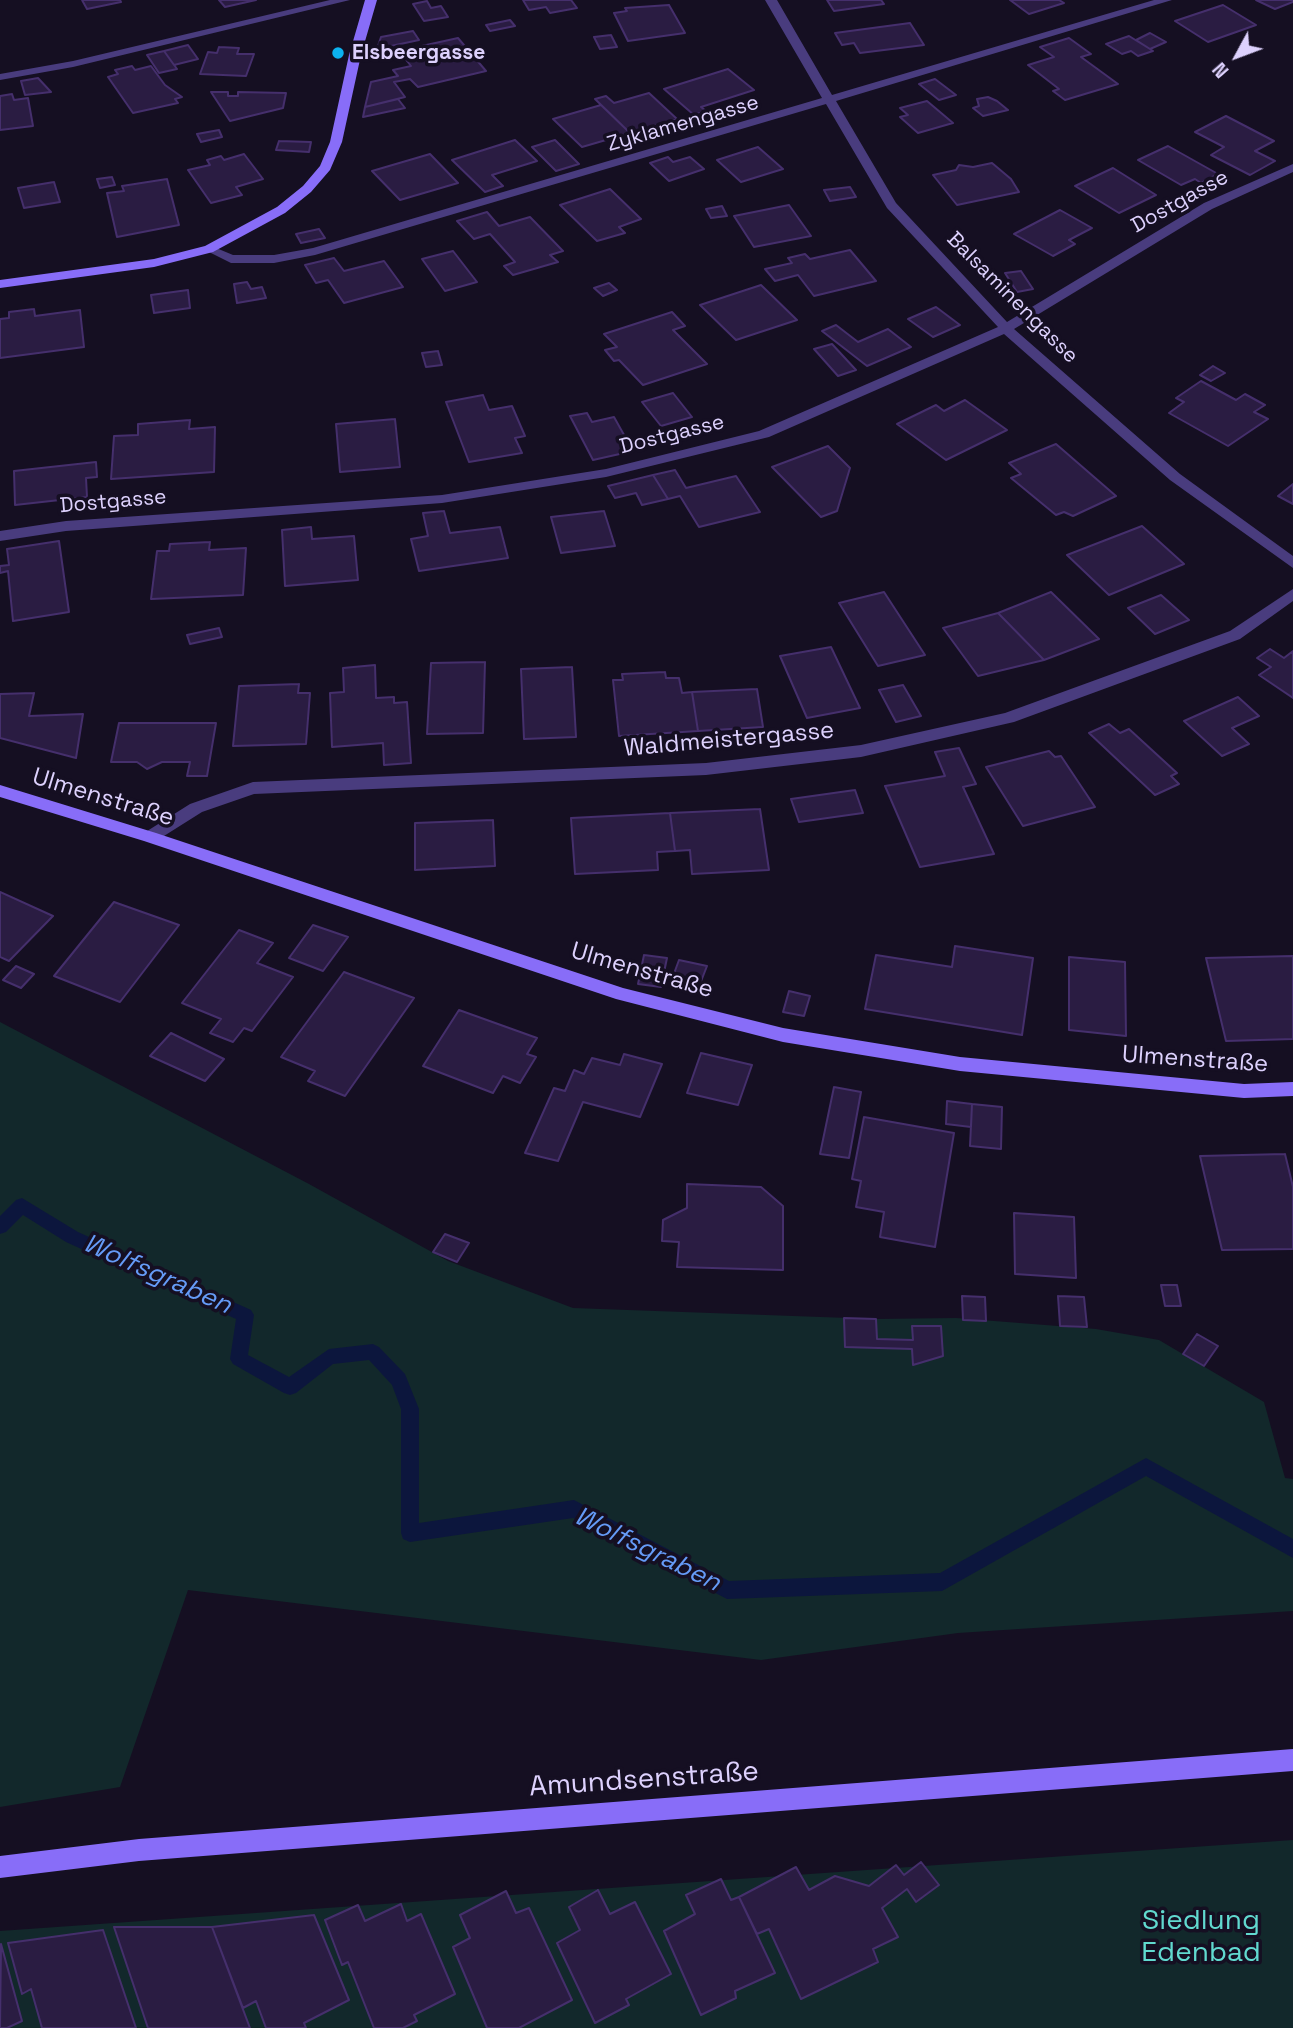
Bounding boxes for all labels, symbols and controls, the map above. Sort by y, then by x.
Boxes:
north arrow [1202,21,1272,91]
place label: Elsbeergasse [352,40,485,66]
marker: Elsbeergasse [330,45,346,61]
text: N [1207,57,1234,83]
street label: Zyklamengasse [604,90,762,158]
street label: Dostgasse [1127,165,1233,239]
street label: Balsaminengasse [941,227,1083,369]
street label: Dostgasse [617,410,727,460]
street label: Dostgasse [59,485,167,519]
street label: Waldmeistergasse [623,716,835,764]
street label: Ulmenstraße [29,763,177,833]
street label: Ulmenstraße [568,937,716,1005]
street label: Ulmenstraße [1121,1041,1269,1079]
water label: Wolfsgraben [78,1228,236,1322]
water label: Wolfsgraben [569,1501,725,1599]
street label: Amundsenstraße [528,1755,760,1805]
park label: Siedlung Edenbad [1141,1904,1261,1970]

